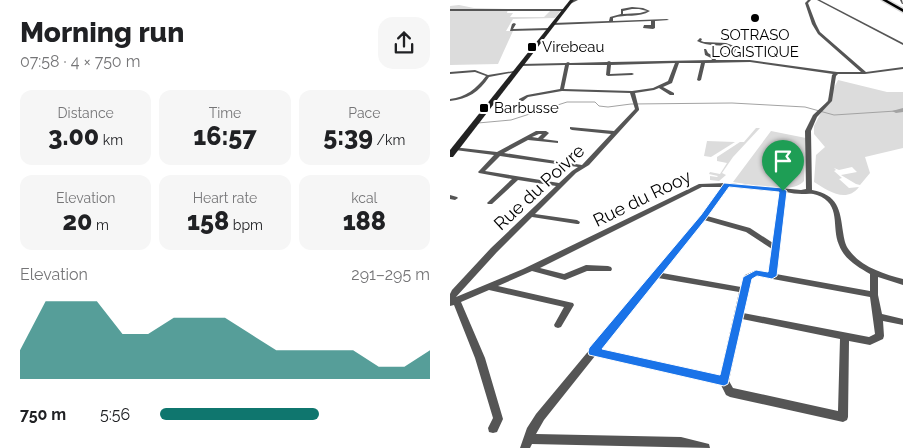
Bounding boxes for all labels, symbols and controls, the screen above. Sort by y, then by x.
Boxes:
marker: SOTRASO LOGISTIQUE [749,12,761,24]
text: Morning run [20,16,184,49]
button: share [378,17,430,69]
place label: SOTRASO LOGISTIQUE [711,26,799,61]
place label: Virebeau [542,38,605,56]
marker: Virebeau [526,41,538,53]
text: 07:58 · 4 × 750 m [20,52,140,71]
place label: Barbusse [494,99,559,117]
marker: Barbusse [478,102,490,114]
text: Distance [58,105,114,121]
text: Time [209,105,241,121]
text: Pace [348,105,380,121]
text: 3.00 [48,121,99,151]
text: 16:57 [193,121,257,151]
text: 5:39 [323,121,373,151]
text: km [99,132,123,148]
text: /km [373,132,405,148]
street label: Rue du Poivre [489,140,589,234]
pin [762,140,804,191]
icon: arrive [769,147,797,175]
street label: Rue du Rooy [590,165,695,231]
text: Elevation [56,190,115,206]
text: Heart rate [193,190,257,206]
text: kcal [351,190,377,206]
text: 20 [63,206,92,236]
text: 158 [187,206,229,236]
text: 188 [343,206,386,236]
text: m [92,217,109,233]
text: bpm [229,217,263,233]
text: Elevation [20,265,88,284]
text: 291–295 m [351,265,430,284]
text: 750 m [20,405,66,424]
text: 5:56 [100,405,130,424]

